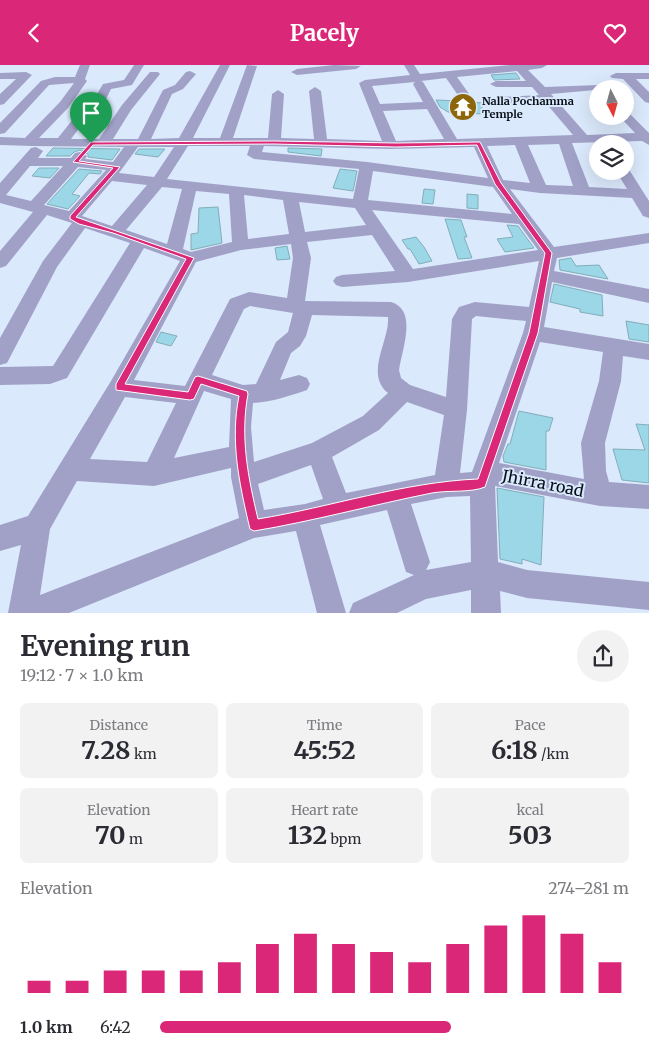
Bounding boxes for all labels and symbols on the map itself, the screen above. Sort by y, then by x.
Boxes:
north arrow [589,80,634,125]
pin [70,92,112,143]
temple icon: Nalla Pochamma Temple [448,92,478,122]
place label: Nalla Pochamma Temple [482,94,574,121]
street label: Jhirra road [499,465,586,501]

